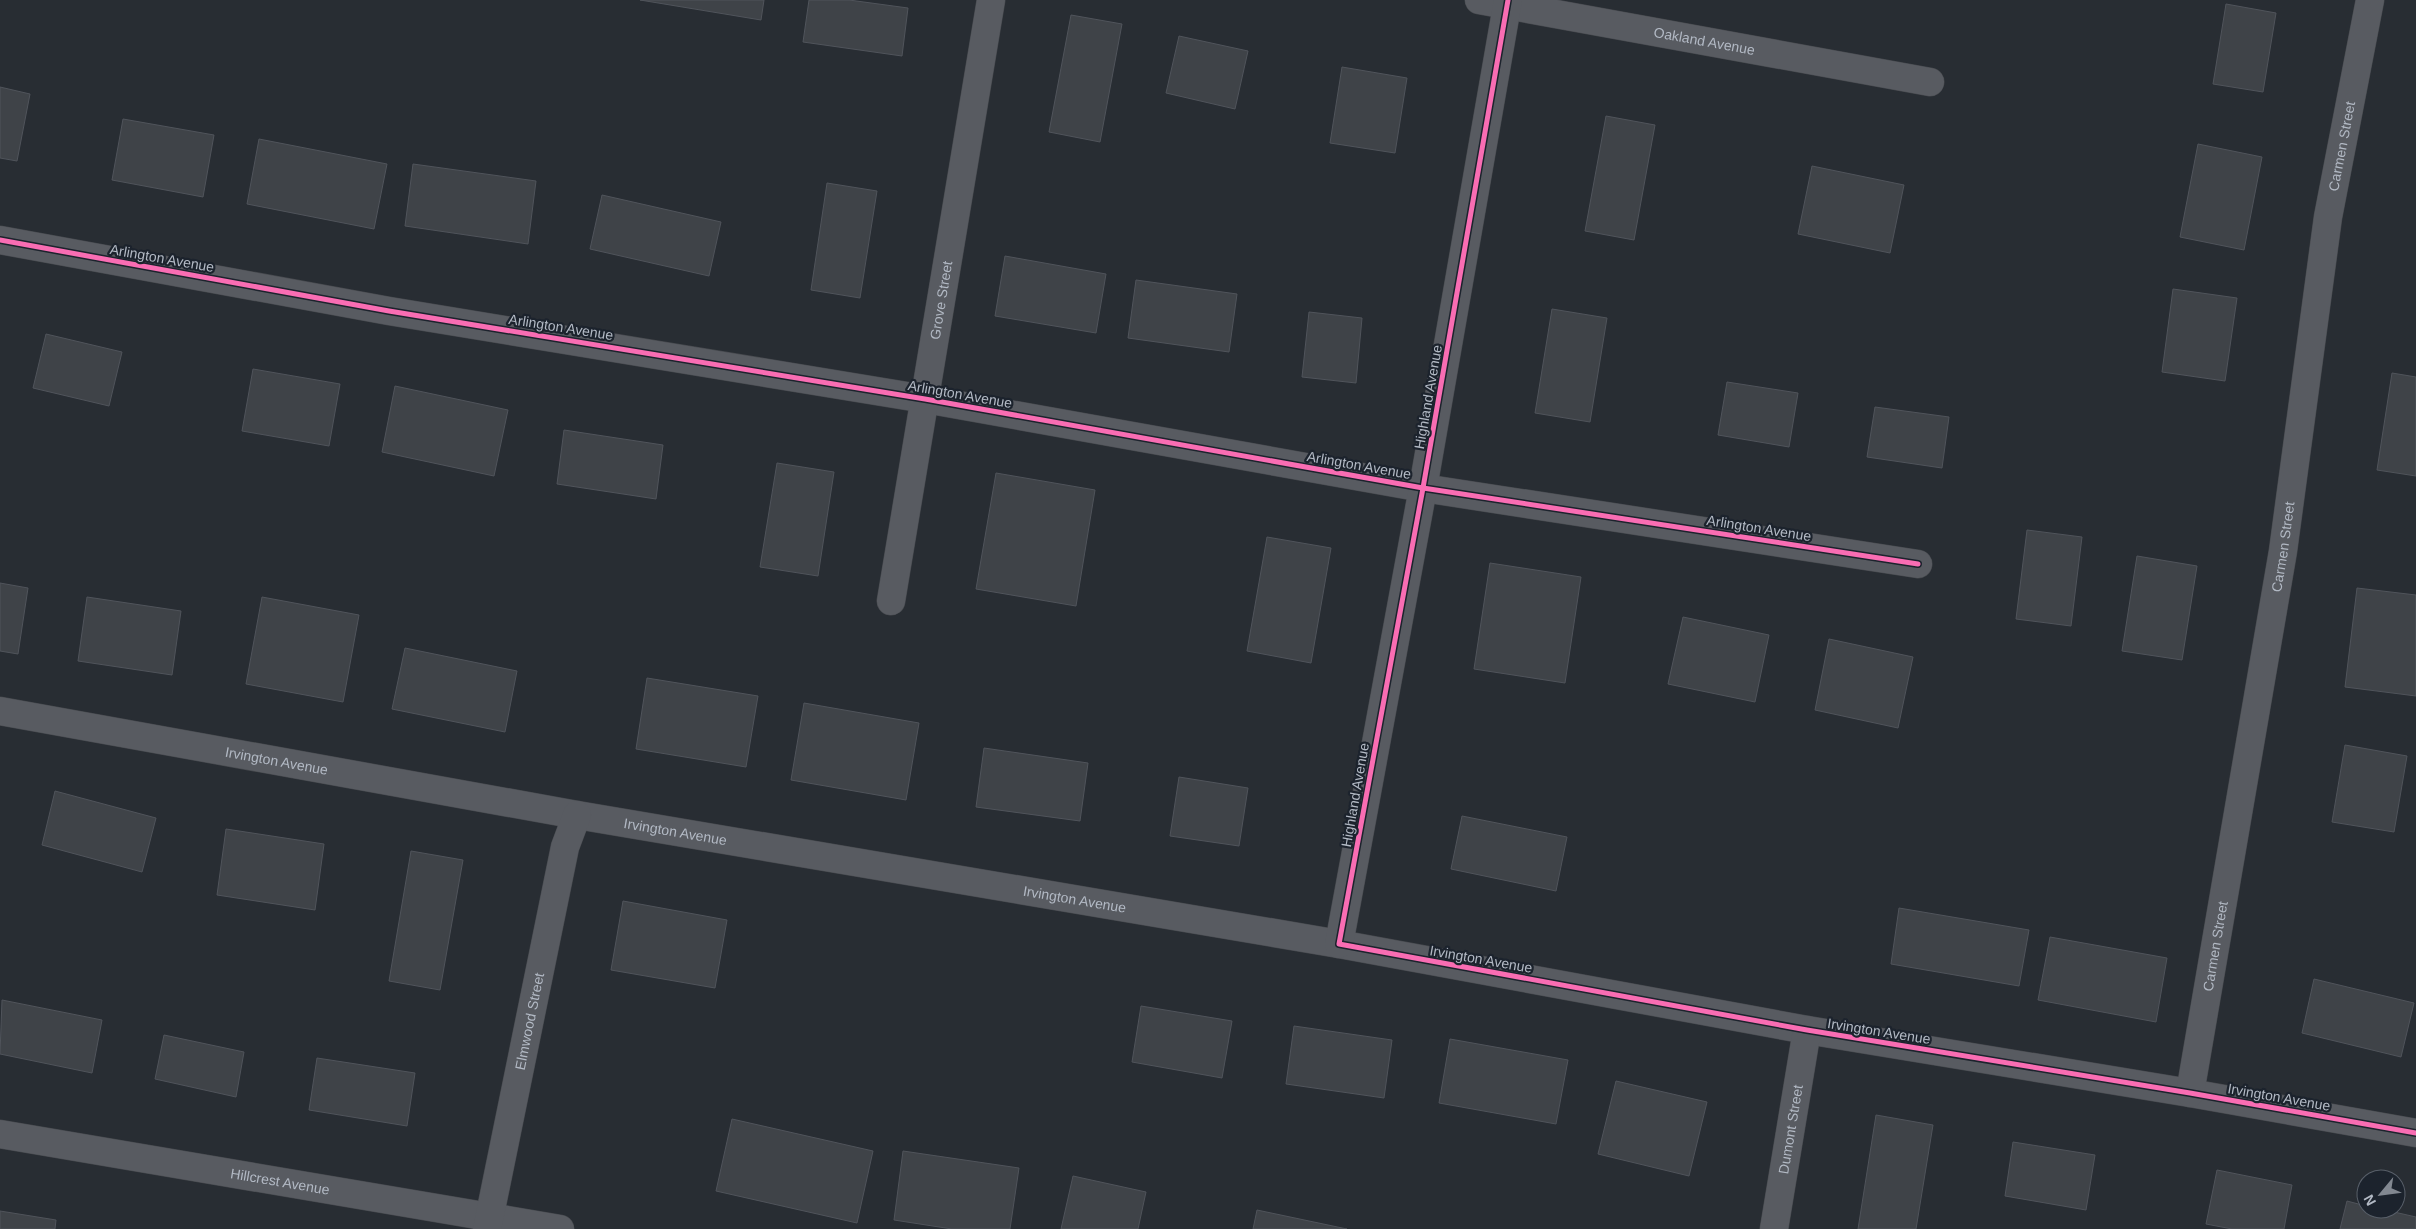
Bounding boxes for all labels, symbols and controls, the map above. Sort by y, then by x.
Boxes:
street label: Oakland Avenue [1652,24,1756,58]
street label: Carmen Street [2325,100,2358,193]
street label: Arlington Avenue [109,241,216,275]
street label: Grove Street [927,260,955,341]
street label: Arlington Avenue [508,311,615,343]
street label: Highland Avenue [1411,343,1445,450]
street label: Arlington Avenue [907,377,1014,411]
street label: Arlington Avenue [1306,448,1413,482]
street label: Carmen Street [2268,501,2298,593]
street label: Arlington Avenue [1706,512,1813,544]
street label: Highland Avenue [1338,741,1372,848]
street label: Irvington Avenue [224,744,329,778]
street label: Irvington Avenue [623,815,728,848]
street label: Irvington Avenue [1022,883,1128,916]
street label: Carmen Street [2200,900,2231,992]
street label: Irvington Avenue [1428,942,1534,976]
street label: Elmwood Street [512,971,547,1071]
street label: Irvington Avenue [1826,1015,1932,1047]
street label: Irvington Avenue [2226,1080,2332,1114]
street label: Dumont Street [1775,1083,1806,1175]
street label: Hillcrest Avenue [229,1165,331,1198]
north arrow [2356,1169,2406,1219]
text: N [2360,1192,2379,1209]

